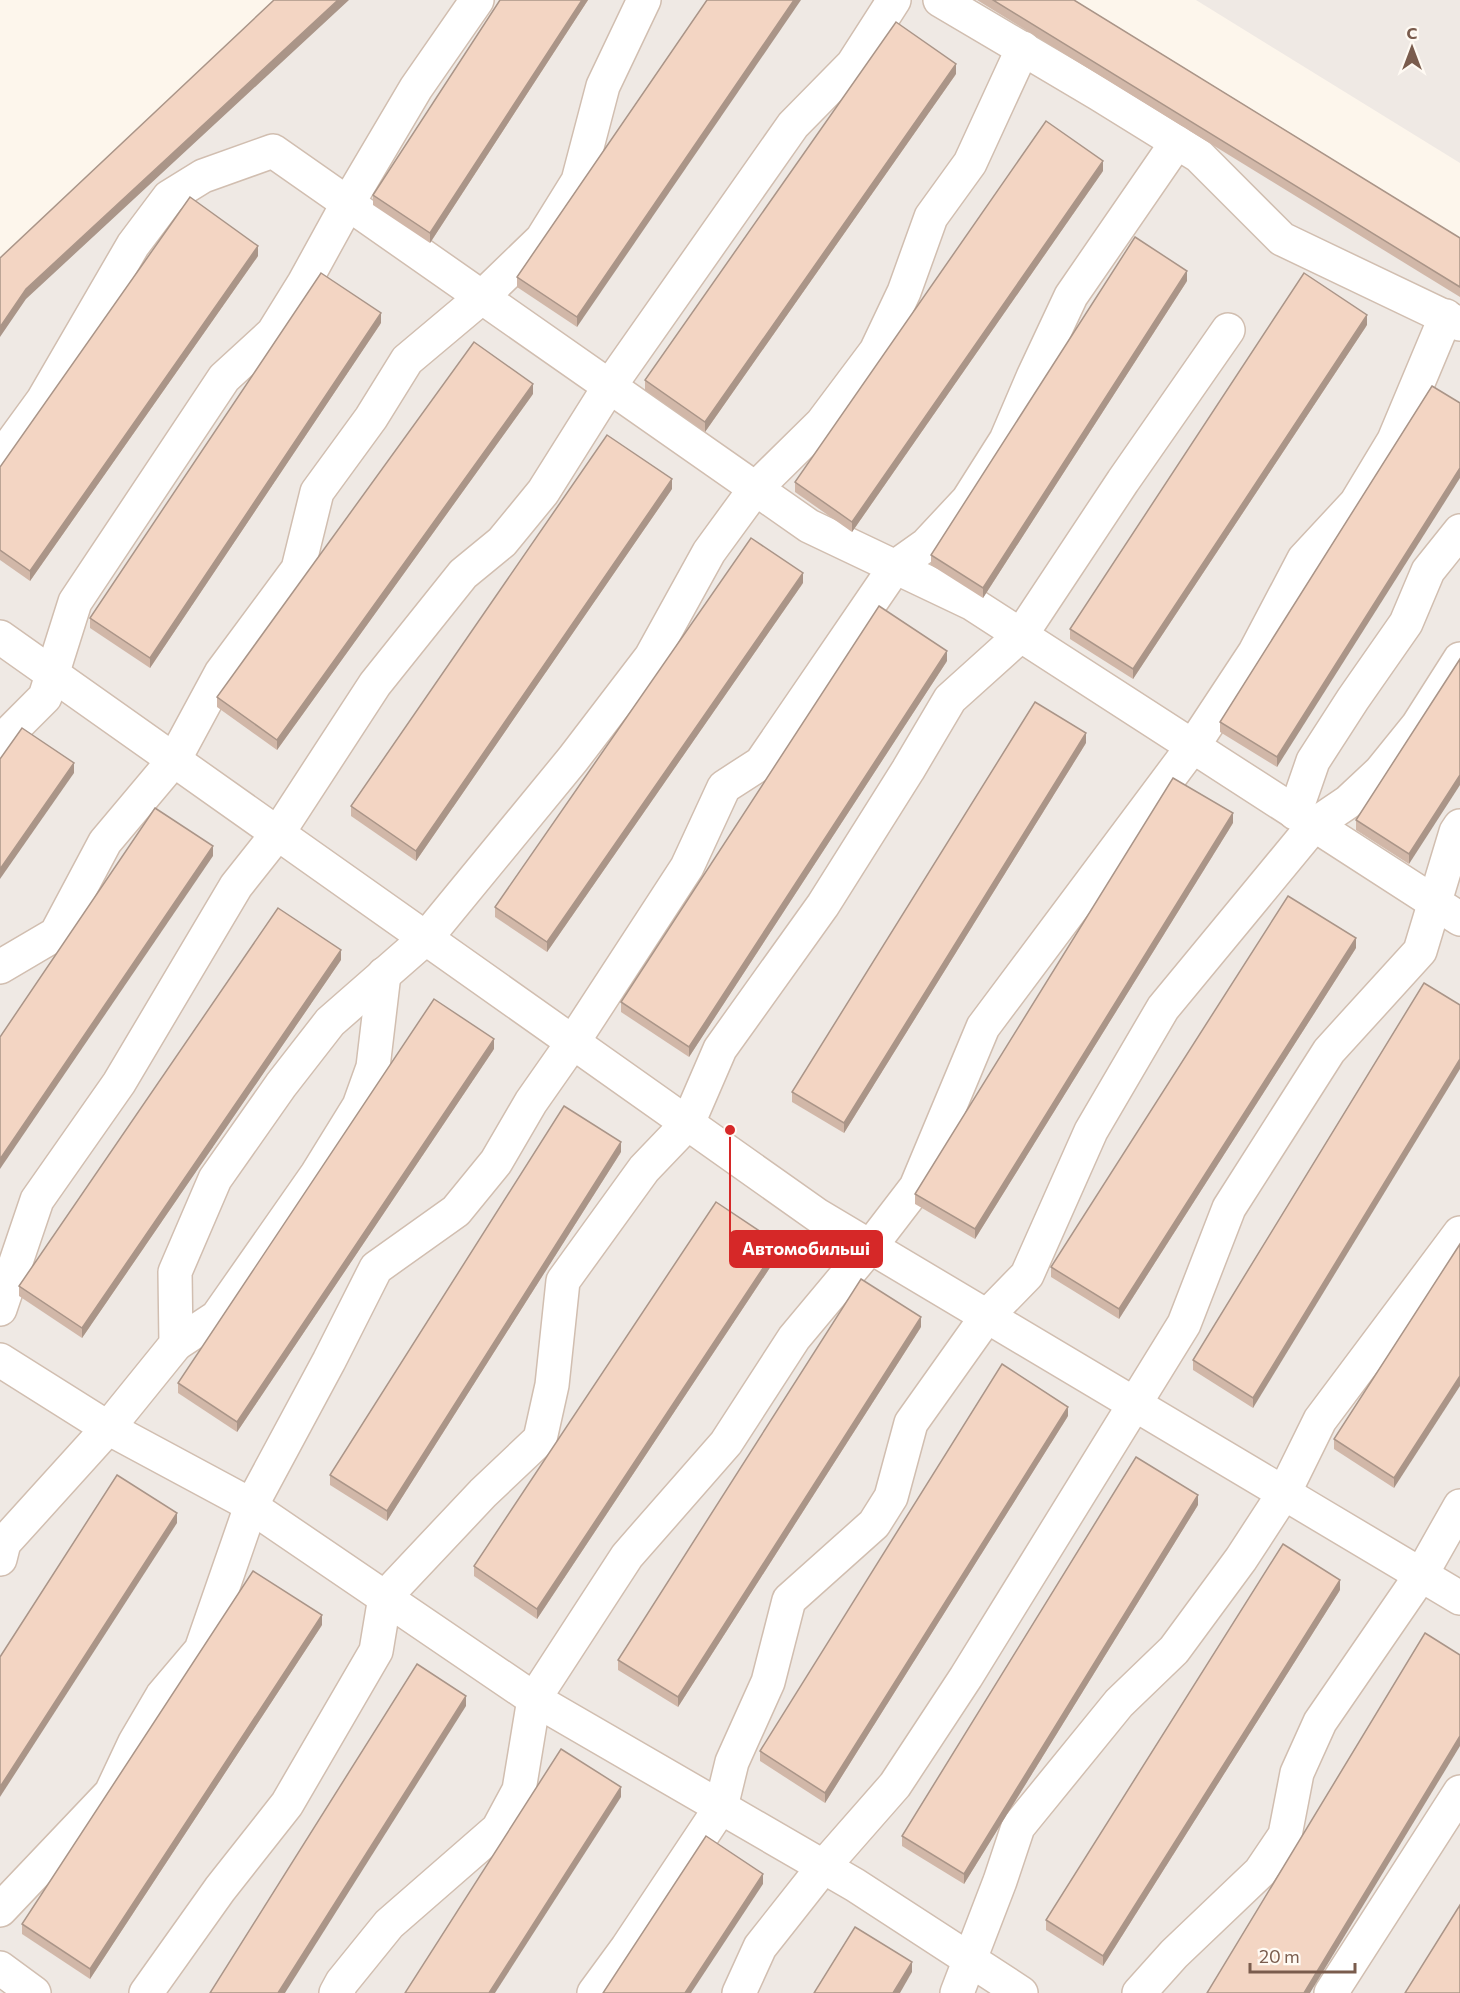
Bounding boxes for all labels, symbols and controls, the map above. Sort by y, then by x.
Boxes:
north arrow [1382,18,1442,78]
text: С [1407,23,1418,42]
callout: Автомобильші [730,1231,882,1267]
text: Автомобильші [742,1237,870,1259]
scale bar [1250,1936,1355,1974]
text: 20 m [1259,1945,1300,1967]

